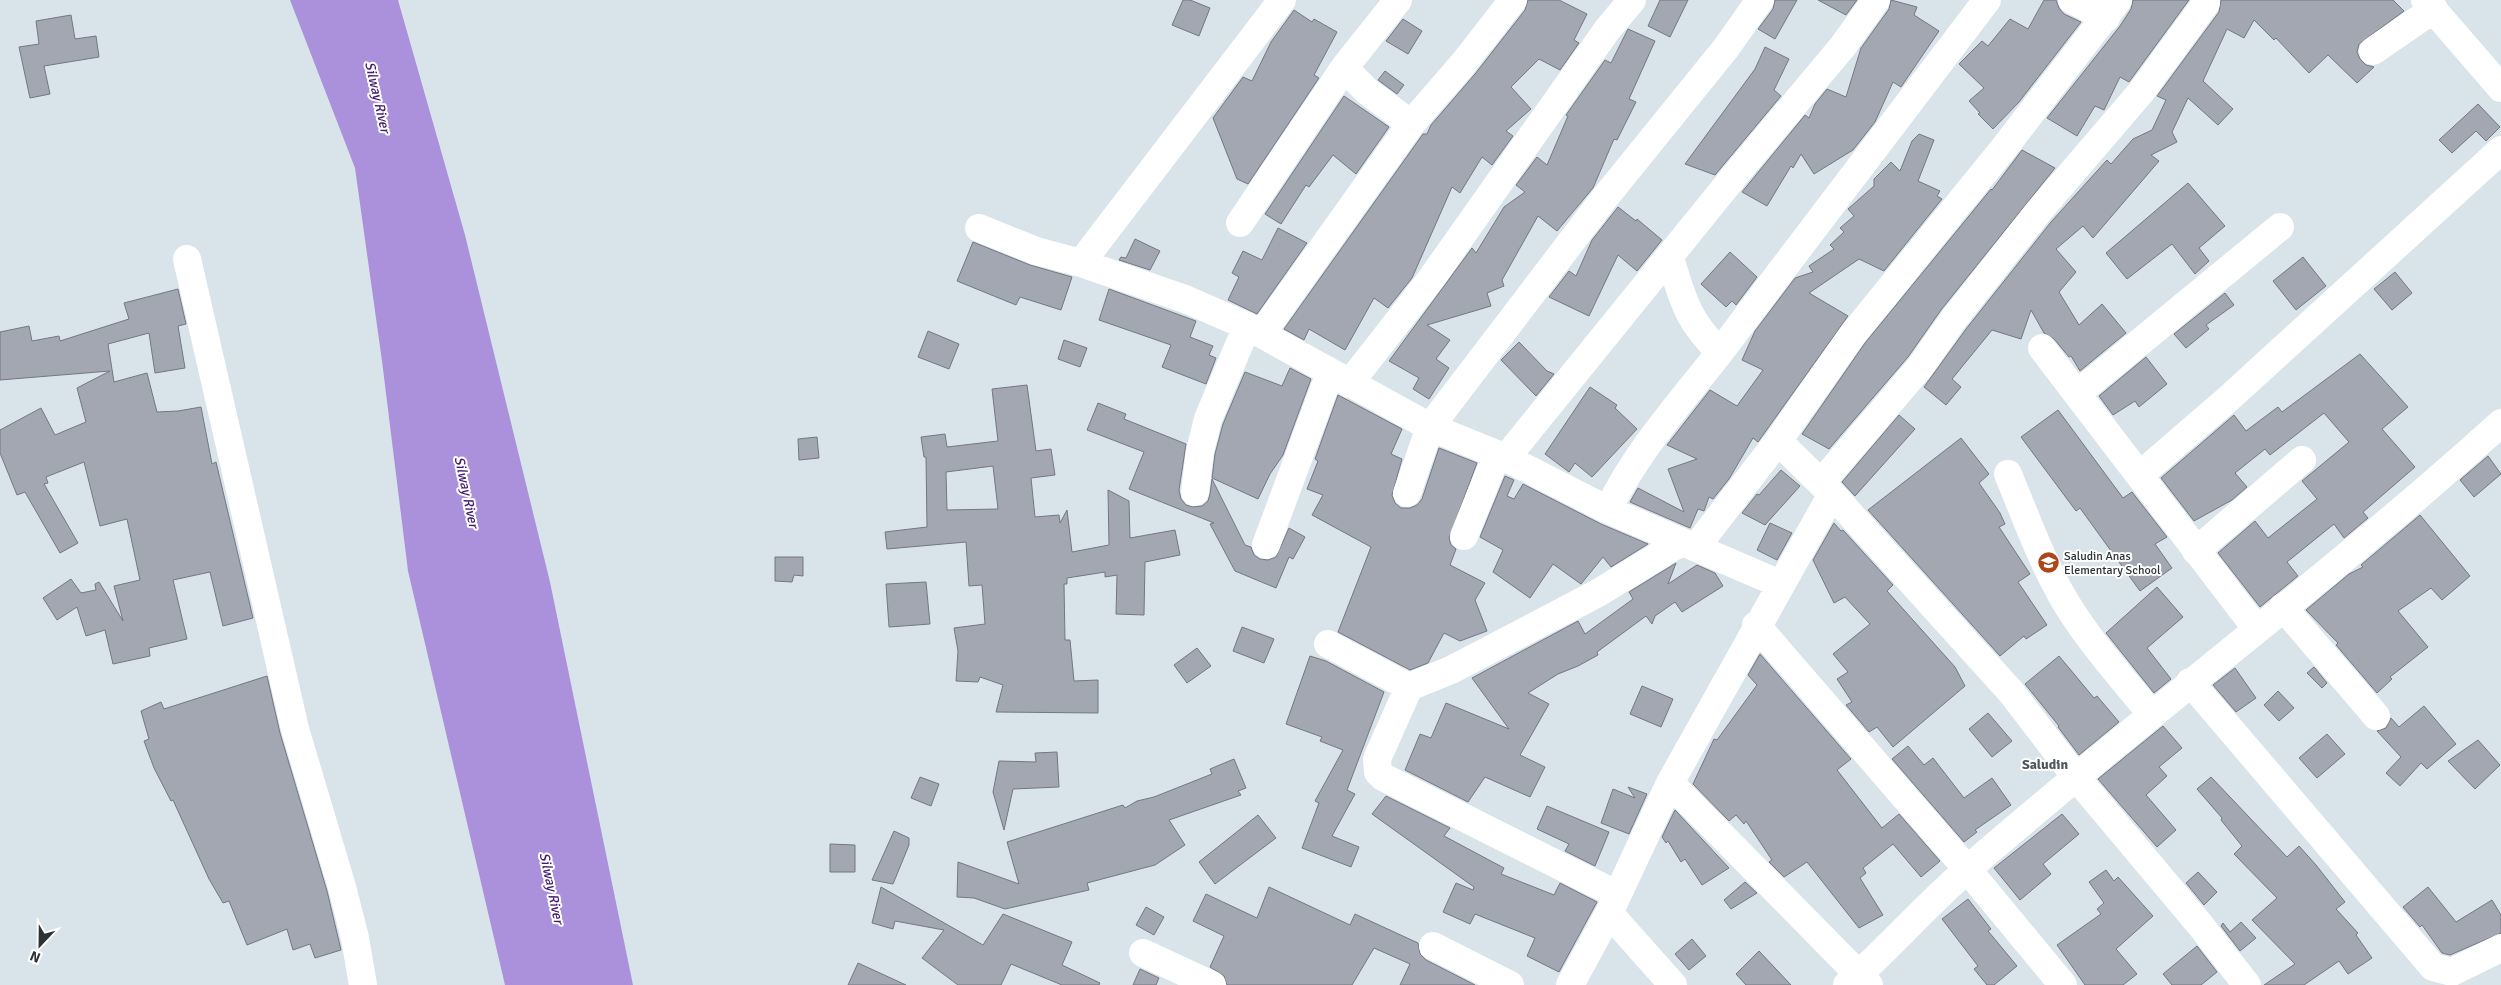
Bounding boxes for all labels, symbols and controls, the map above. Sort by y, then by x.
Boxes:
water label: Silway River [361,60,394,136]
water label: Silway River [451,455,483,531]
place label: Saludin Anas Elementary School [2064,549,2161,578]
school or university icon: Saludin Anas Elementary School [2036,551,2060,575]
district label: Saludin [2022,756,2068,773]
water label: Silway River [536,851,568,927]
north arrow [15,920,65,970]
text: N [28,947,43,966]

